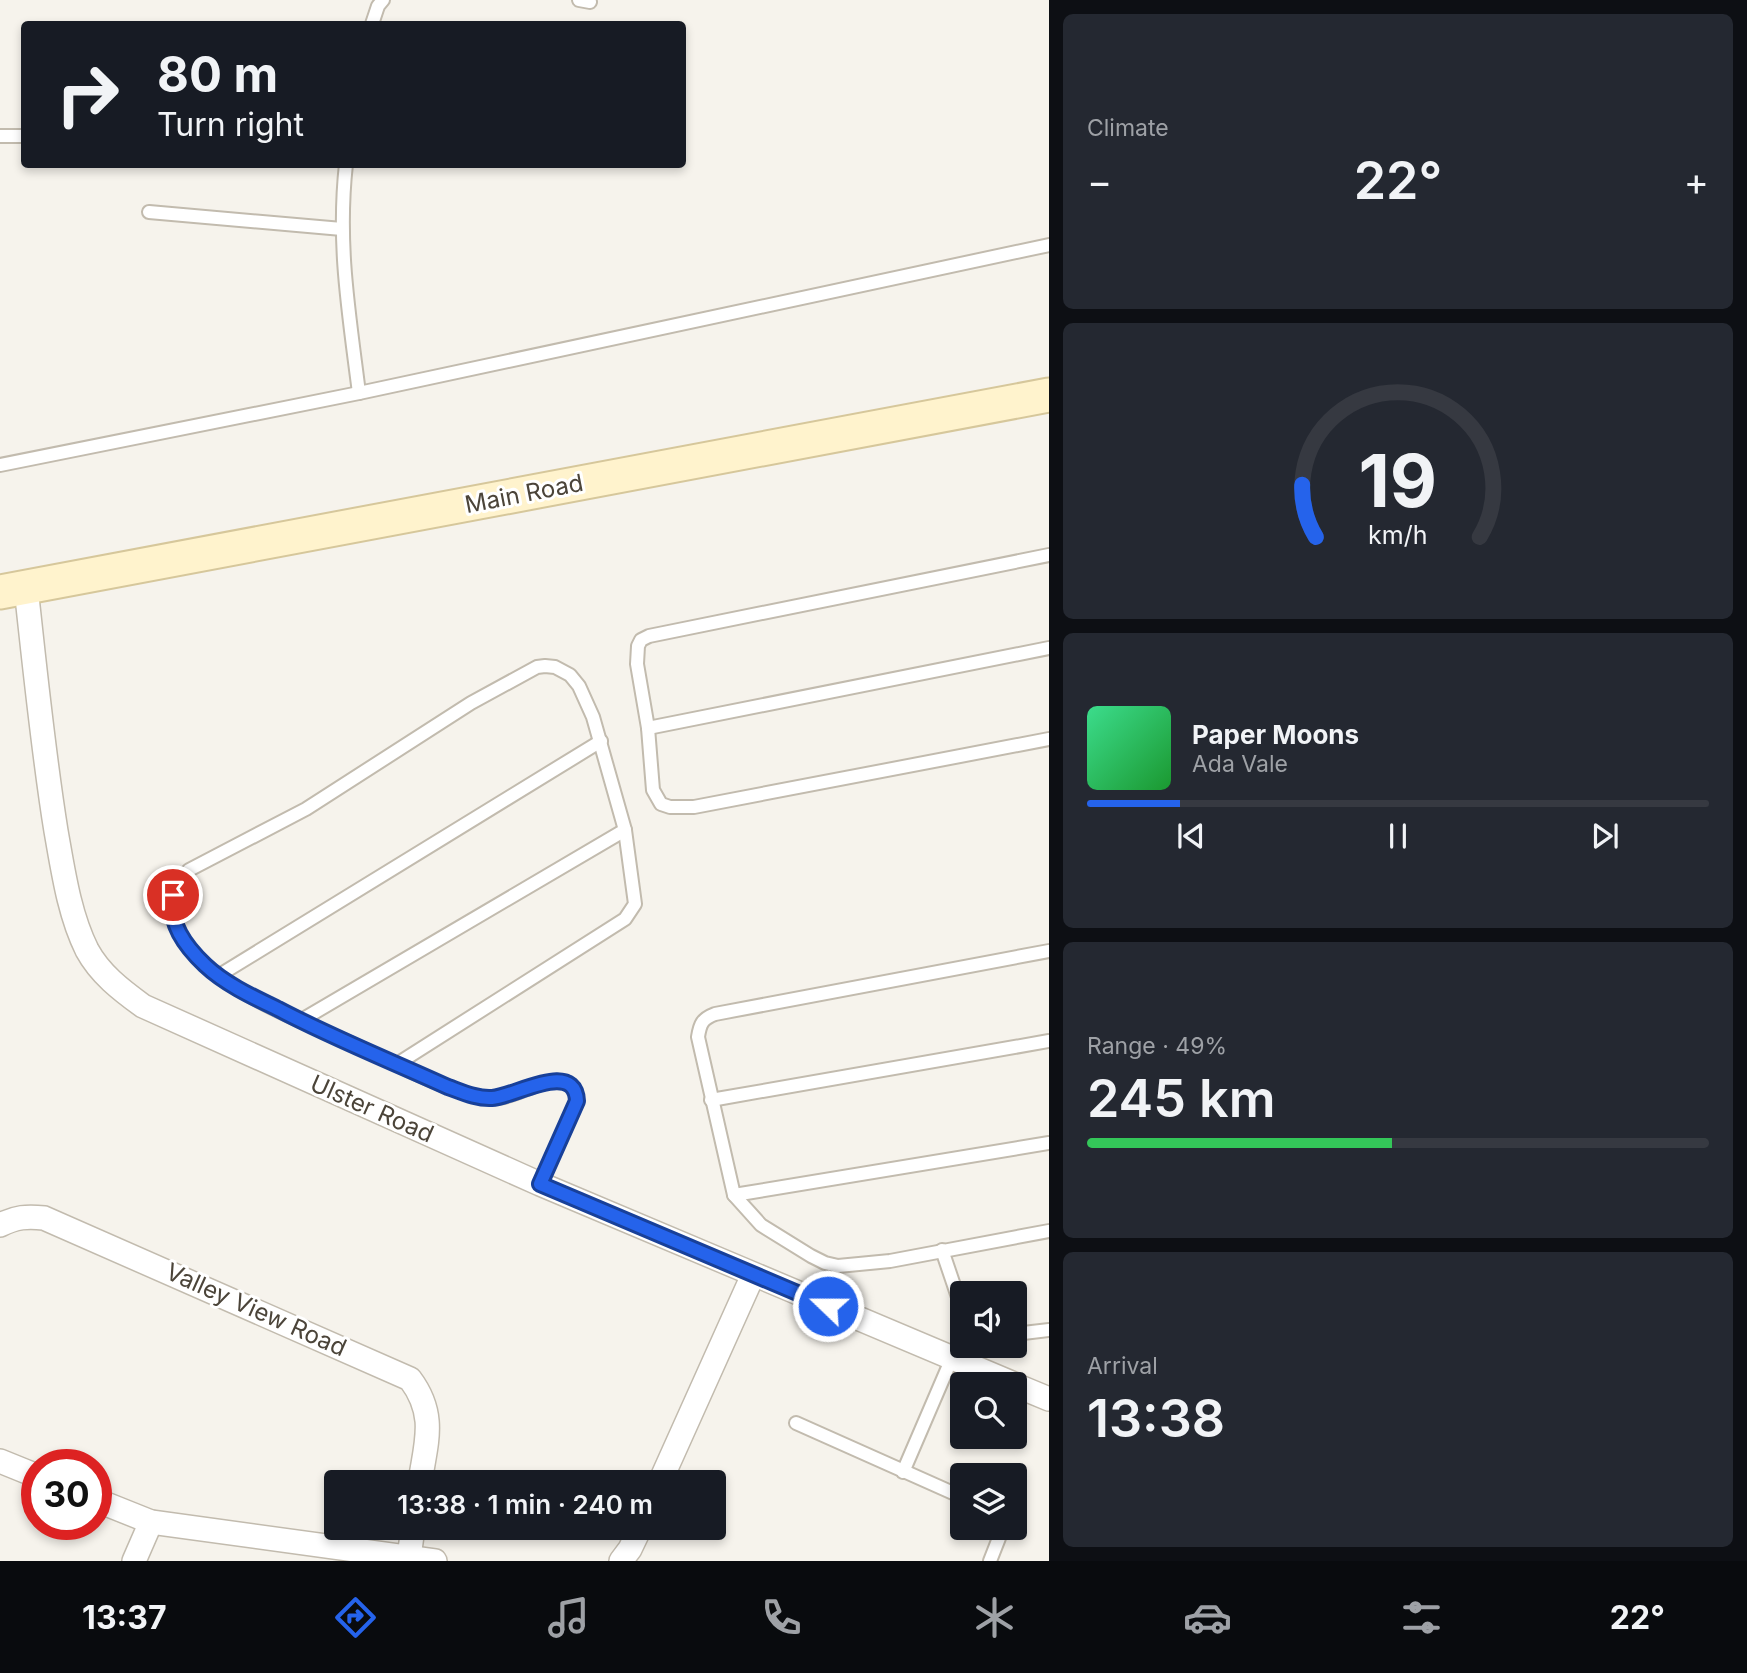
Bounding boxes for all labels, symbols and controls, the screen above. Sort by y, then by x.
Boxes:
text: 80 m [157,45,278,104]
icon: right [42,49,133,140]
text: Turn right [157,105,304,144]
text: Climate [1087,114,1169,142]
text: 22° [1354,149,1442,212]
text: − [1087,158,1112,204]
text: + [1684,158,1709,204]
text: 19 [1359,437,1437,526]
street label: Main Road [462,468,585,519]
text: km/h [1368,520,1428,550]
text: Paper Moons [1192,719,1359,750]
text: Ada Vale [1192,750,1288,778]
icon: previous [1172,817,1210,855]
icon: pause [1379,817,1417,855]
icon: next [1586,817,1624,855]
pin [143,865,203,925]
icon: arrive [154,876,192,914]
text: Range · 49% [1087,1032,1227,1060]
text: 245 km [1087,1067,1275,1130]
street label: Ulster Road [306,1069,438,1149]
street label: Valley View Road [161,1257,351,1362]
position arrow [791,1269,865,1343]
map controls [950,1281,1027,1540]
button: sound [950,1281,1027,1358]
text: Arrival [1087,1352,1158,1380]
button: search [950,1372,1027,1449]
text: 13:38 [1087,1387,1225,1450]
speed limit sign: 30 [21,1449,112,1540]
button: layers [950,1463,1027,1540]
text: 13:38 · 1 min · 240 m [397,1489,653,1520]
icon: directions [331,1593,380,1642]
icon: music [544,1593,593,1642]
icon: phone [757,1593,806,1642]
icon: climate [970,1593,1019,1642]
icon: car [1183,1593,1232,1642]
icon: filters [1397,1593,1446,1642]
text: 13:37 [82,1598,167,1637]
text: 22° [1610,1598,1665,1637]

